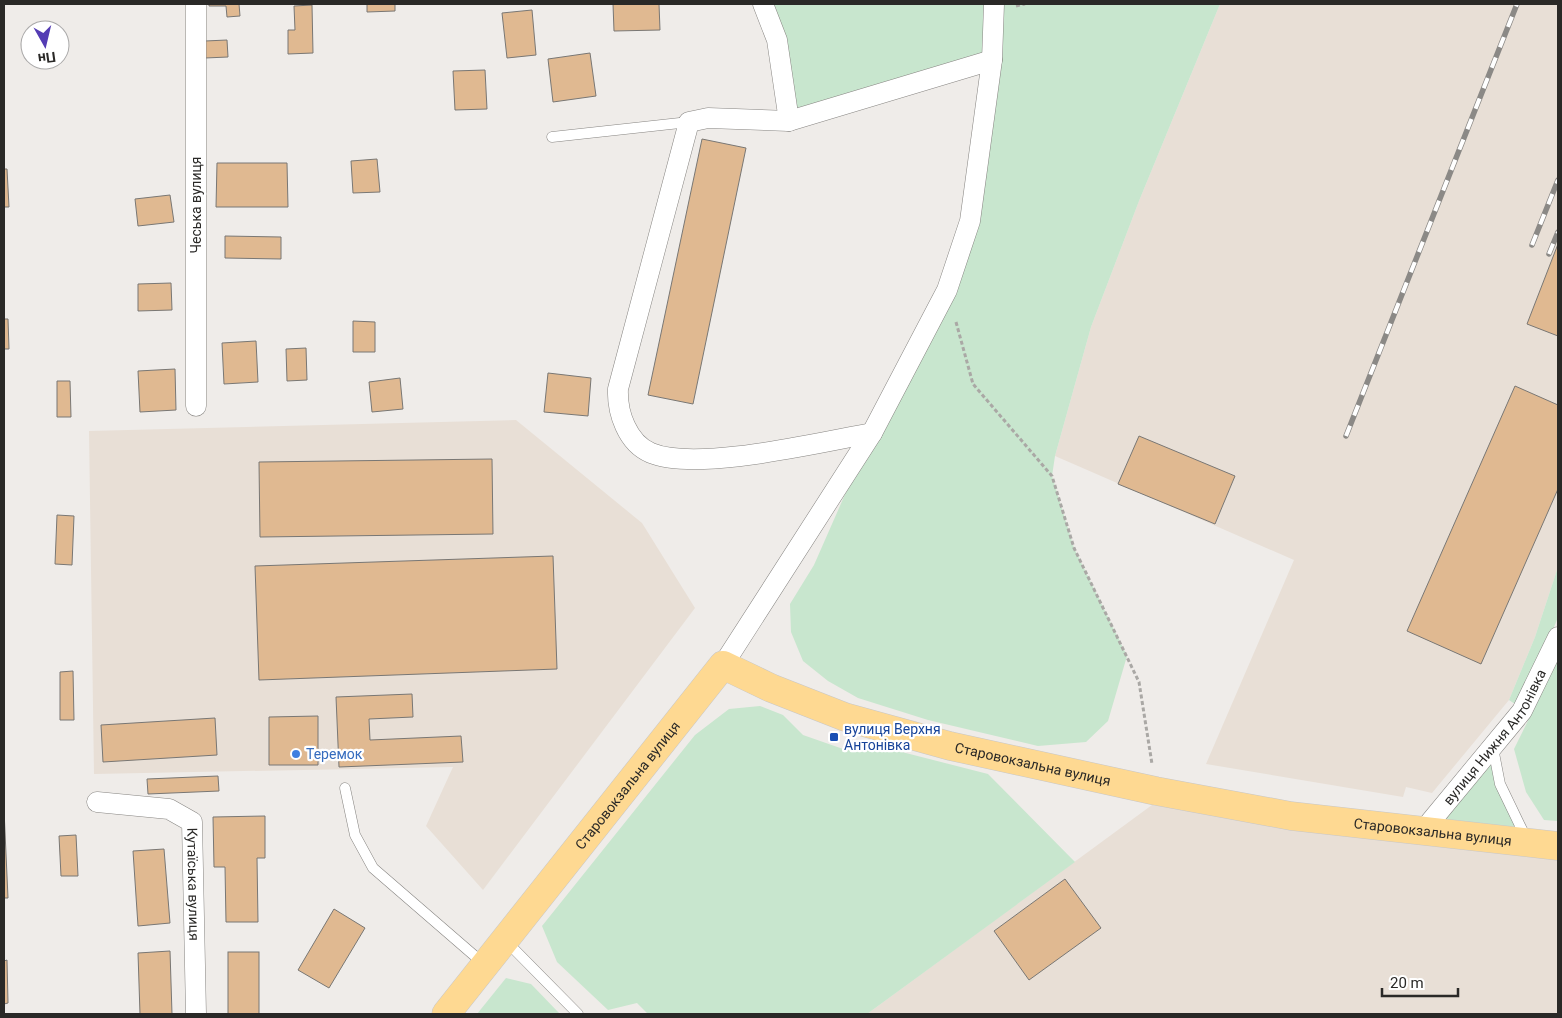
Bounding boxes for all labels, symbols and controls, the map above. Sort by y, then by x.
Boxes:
north arrow [20,20,70,70]
text: Пн [37,49,57,67]
street label: Чеська вулиця [188,156,204,254]
street label: вулиця Нижня Антонівка [1440,667,1549,808]
street label: Старовокзальна вулиця [572,718,683,853]
place label: вулиця Верхня Антонівка [844,721,941,753]
marker: вулиця Верхня Антонівка [828,731,840,743]
street label: Старовокзальна вулиця [953,739,1112,789]
place label: Теремок [306,746,363,762]
marker: Теремок [290,748,302,760]
street label: Старовокзальна вулиця [1353,815,1513,849]
street label: Кутаїська вулиця [184,827,202,941]
scale bar [1382,966,1458,998]
text: 20 m [1390,974,1424,992]

